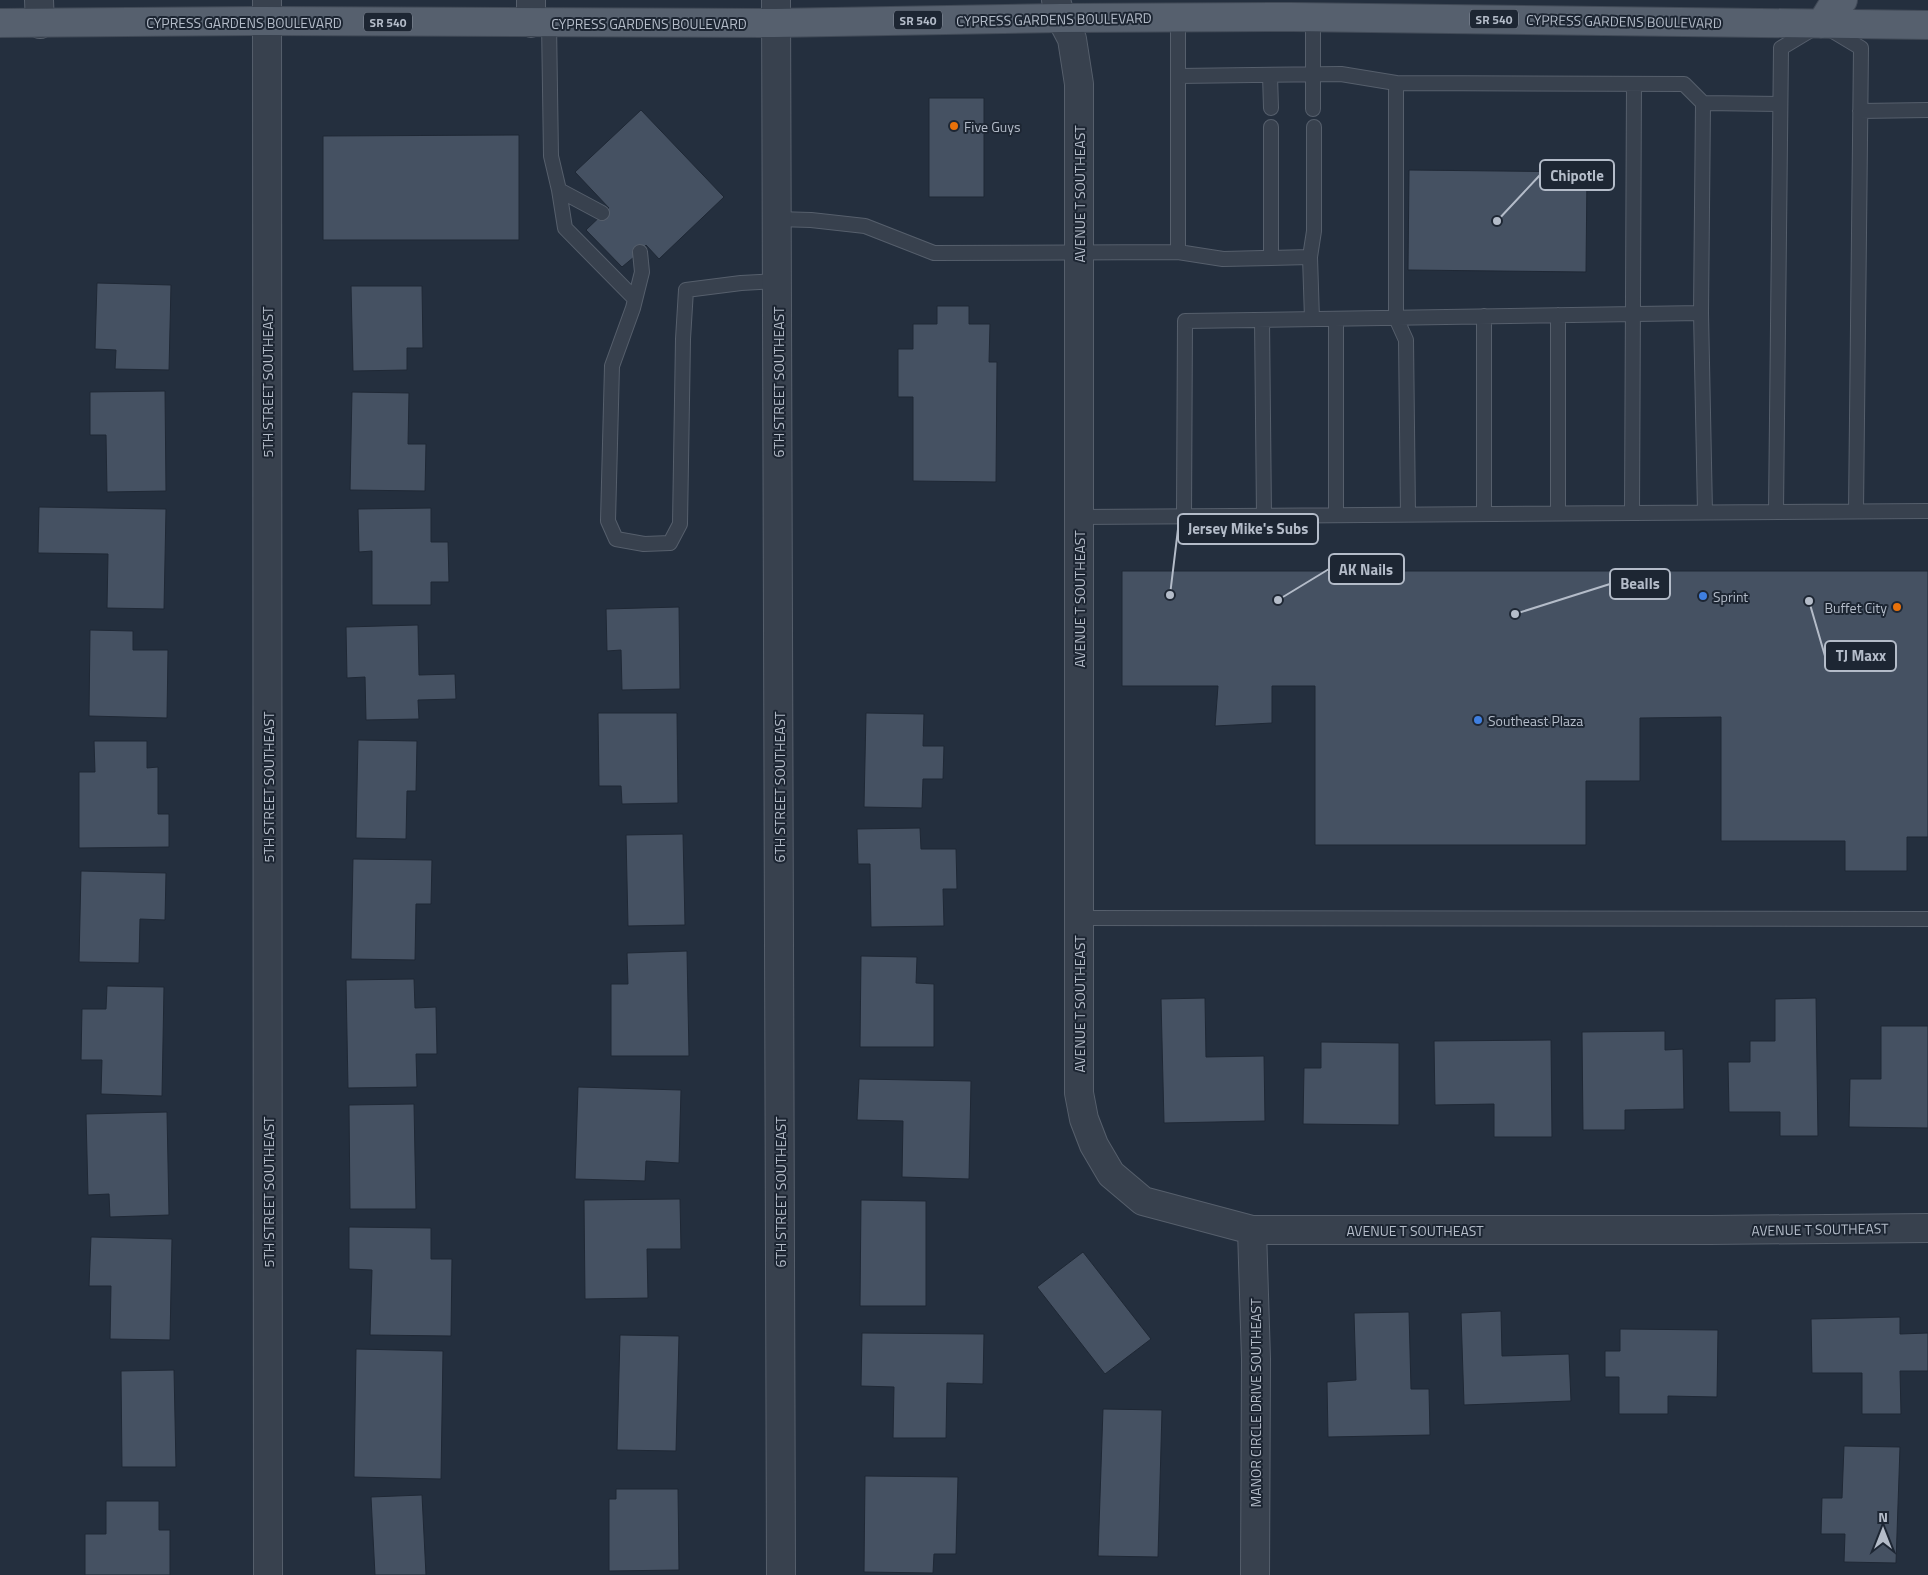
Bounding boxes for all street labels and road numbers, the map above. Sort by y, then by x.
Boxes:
street label: CYPRESS GARDENS BOULEVARD [956,7,1152,31]
street label: CYPRESS GARDENS BOULEVARD [1526,9,1722,33]
road number: SR 540 [894,10,942,30]
road number: SR 540 [1470,10,1518,28]
street label: CYPRESS GARDENS BOULEVARD [146,12,342,33]
road number: SR 540 [364,13,412,32]
street label: CYPRESS GARDENS BOULEVARD [551,13,747,34]
street label: AVENUE T SOUTHEAST [1069,125,1090,263]
street label: 5TH STREET SOUTHEAST [257,306,278,457]
street label: 6TH STREET SOUTHEAST [768,306,789,457]
street label: AVENUE T SOUTHEAST [1069,530,1090,668]
street label: 5TH STREET SOUTHEAST [258,711,279,862]
street label: 6TH STREET SOUTHEAST [769,711,790,862]
street label: AVENUE T SOUTHEAST [1069,935,1090,1073]
street label: 5TH STREET SOUTHEAST [258,1116,279,1267]
street label: 6TH STREET SOUTHEAST [770,1116,791,1267]
street label: AVENUE T SOUTHEAST [1751,1217,1889,1241]
street label: AVENUE T SOUTHEAST [1346,1220,1484,1241]
street label: MANOR CIRCLE DRIVE SOUTHEAST [1245,1298,1266,1508]

